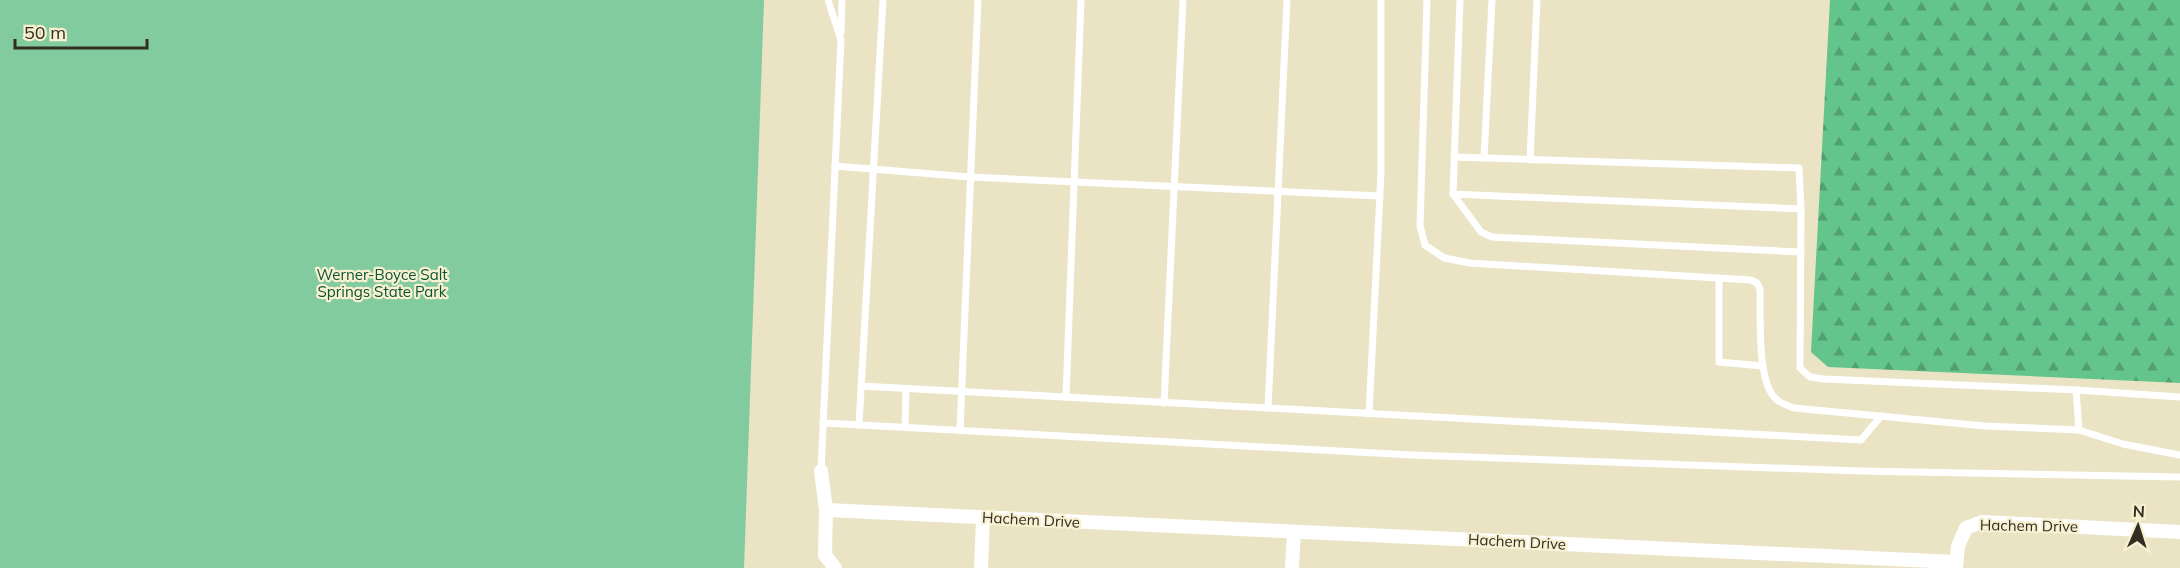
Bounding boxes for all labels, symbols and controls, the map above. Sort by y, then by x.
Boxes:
scale bar [15,12,147,50]
text: 50 m [24,21,66,44]
park label: Werner-Boyce Salt Springs State Park [317,265,447,301]
north arrow [2108,496,2168,556]
text: N [2132,501,2145,521]
street label: Hachem Drive [982,507,1081,532]
street label: Hachem Drive [1980,515,2078,536]
street label: Hachem Drive [1468,529,1567,554]

